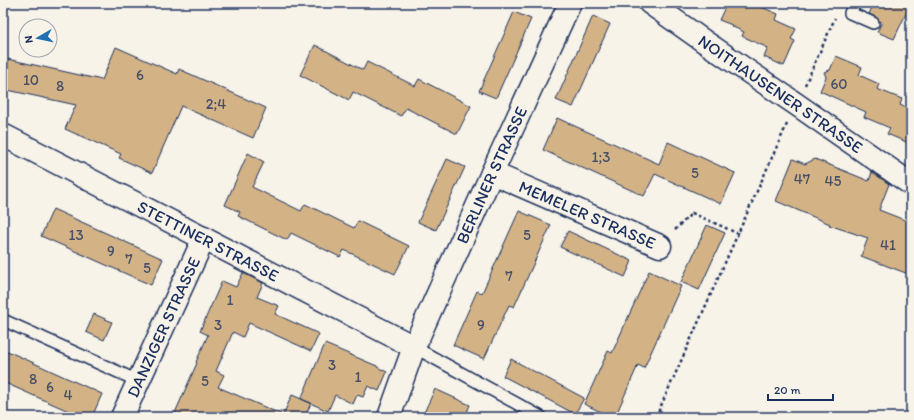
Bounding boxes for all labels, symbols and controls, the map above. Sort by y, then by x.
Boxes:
north arrow [18,18,58,58]
street label: NOITHAUSENER STRASSE [694,30,867,157]
text: N [22,35,36,44]
house number: 6 [136,66,144,84]
house number: 10 [23,71,39,89]
house number: 60 [830,75,848,93]
house number: 8 [56,77,64,95]
house number: 2;4 [206,95,226,113]
street label: BERLINER STRASSE [452,103,531,247]
house number: 1;3 [592,148,610,166]
house number: 5 [691,164,699,182]
house number: 47 [794,170,811,188]
house number: 45 [825,172,842,190]
street label: MEMELER STRASSE [516,176,659,253]
street label: STETTINER STRASSE [134,196,282,286]
house number: 13 [68,226,84,244]
house number: 5 [523,226,531,244]
house number: 41 [880,236,896,254]
house number: 9 [107,242,115,260]
house number: 7 [125,250,133,268]
street label: DANZIGER STRASSE [122,254,204,400]
house number: 5 [143,259,151,277]
house number: 7 [505,267,513,285]
house number: 1 [227,291,234,309]
house number: 3 [214,316,222,334]
house number: 9 [477,316,485,334]
house number: 3 [328,356,336,374]
house number: 1 [355,368,362,386]
house number: 8 [29,370,37,388]
house number: 5 [201,372,209,390]
scale bar [768,376,833,402]
house number: 6 [46,378,54,396]
text: 20 m [774,383,801,397]
house number: 4 [63,386,73,404]

